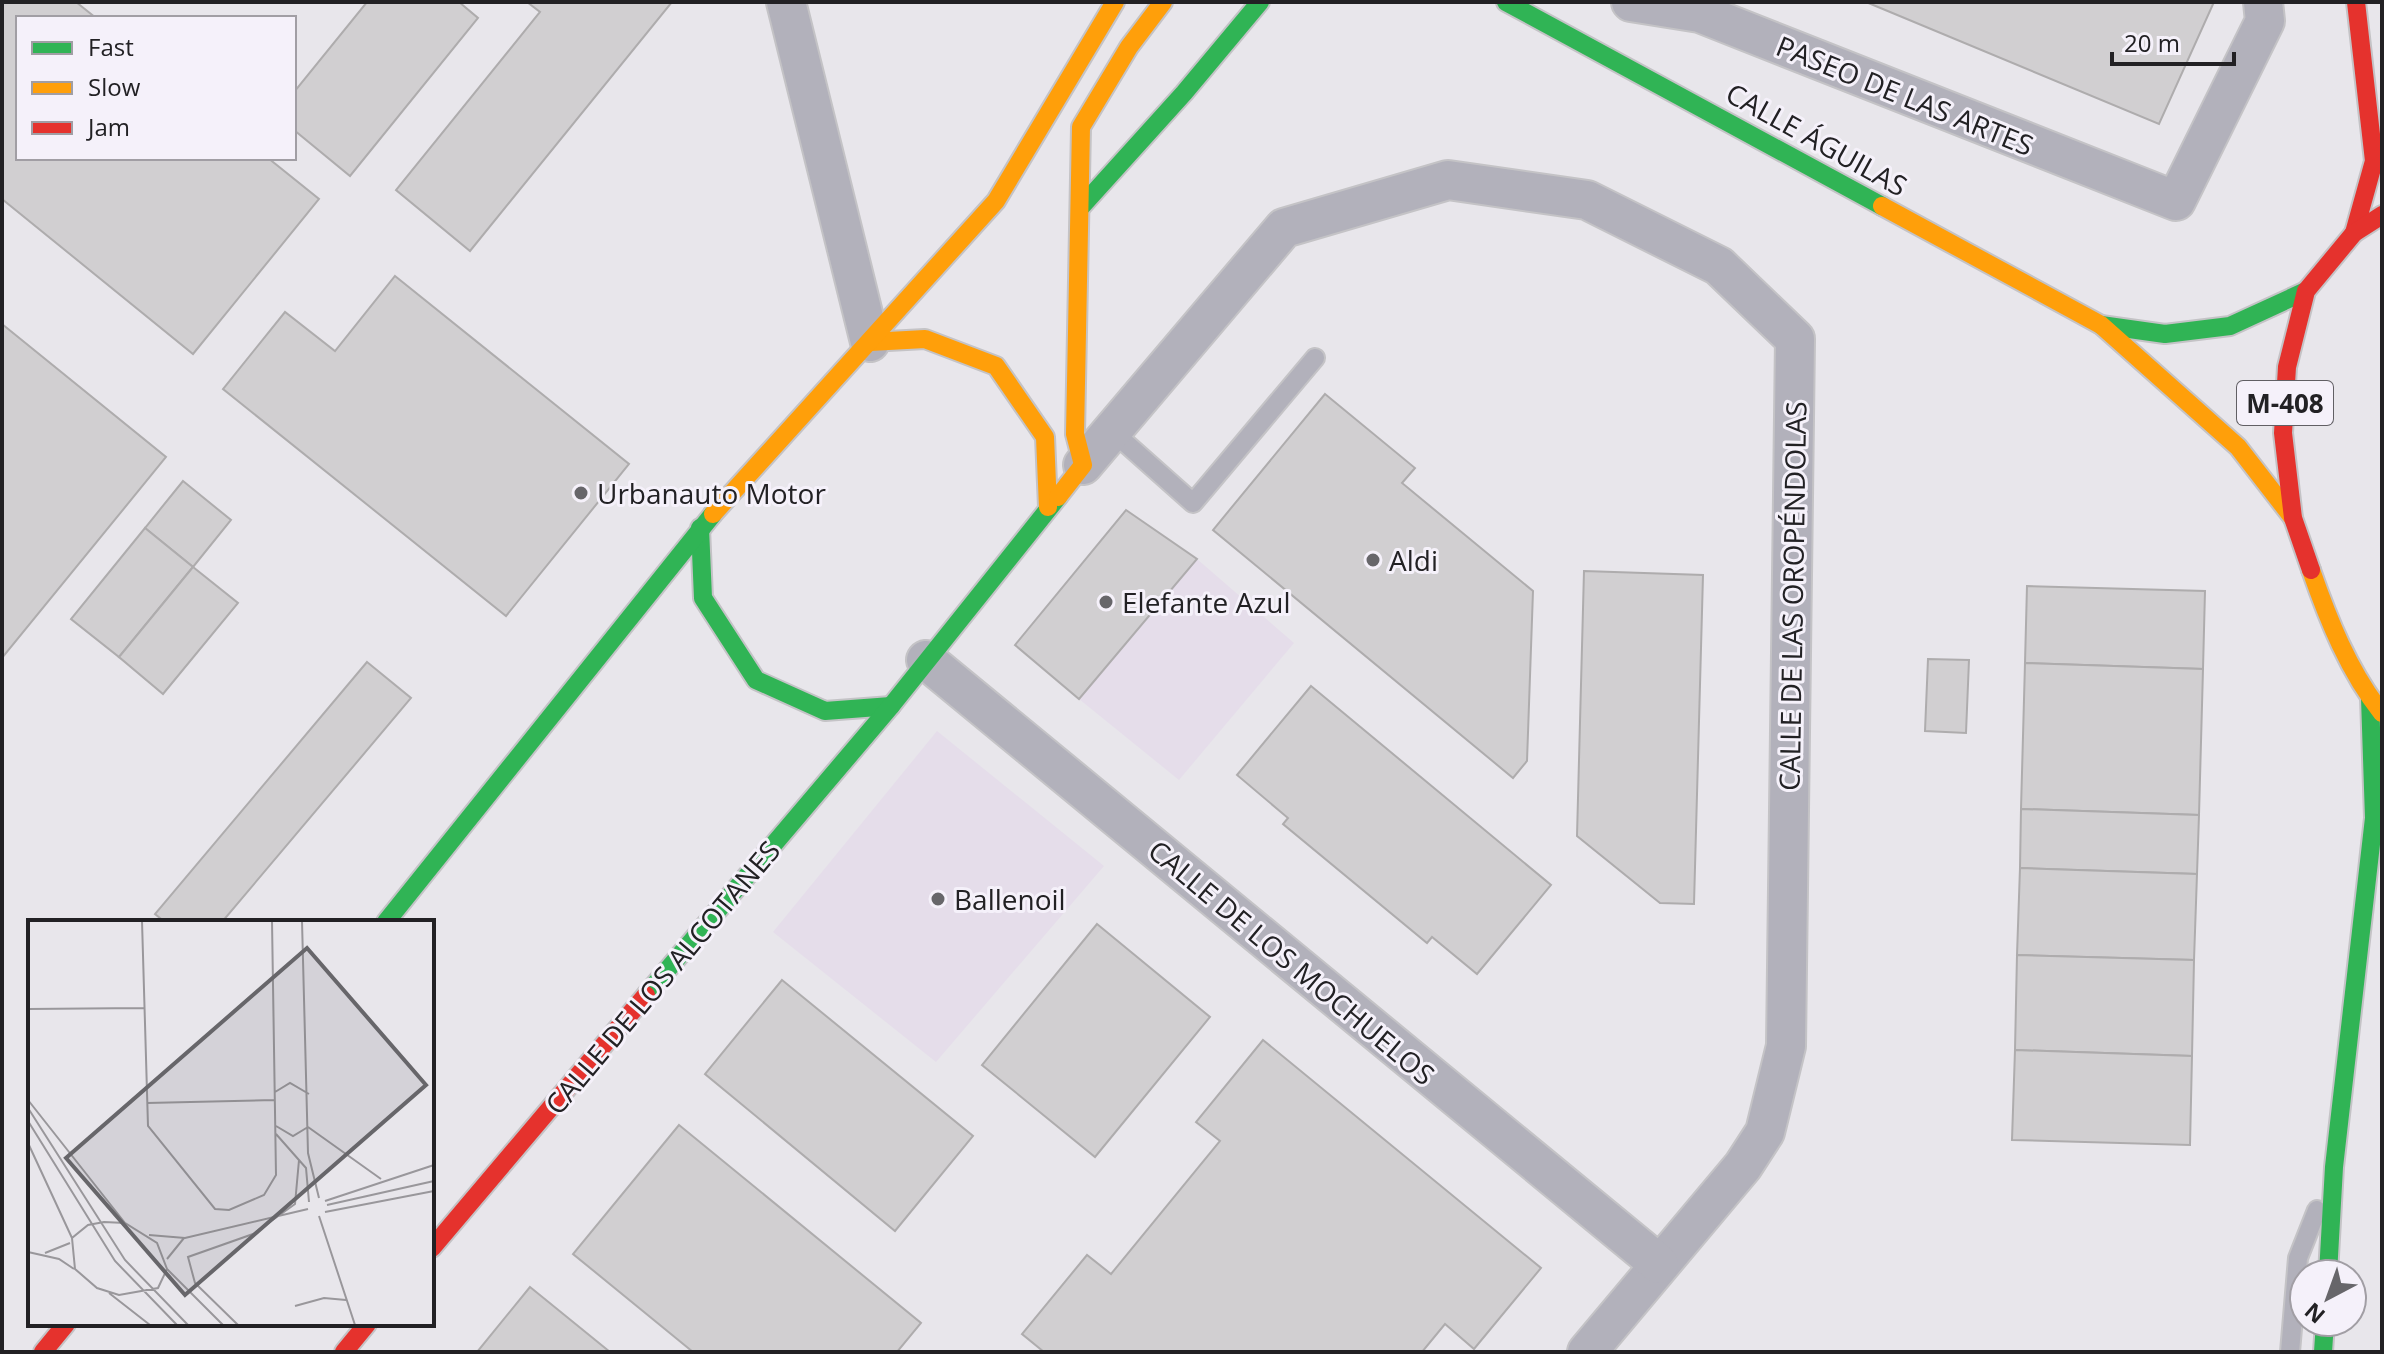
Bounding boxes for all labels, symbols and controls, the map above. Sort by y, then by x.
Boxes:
legend [16,16,296,160]
scale bar [2112,16,2234,66]
street label: PASEO DE LAS ARTES [1771,26,2039,164]
text: 20 m [2124,26,2180,59]
text: Fast [88,30,134,63]
text: Slow [88,70,141,103]
street label: CALLE ÁGUILAS [1720,74,1914,204]
text: Jam [86,110,130,143]
road number: M-408 [2237,381,2333,425]
street label: CALLE DE LAS OROPÉNDOLAS [1770,401,1814,791]
place label: Urbanauto Motor [597,474,826,512]
marker: Urbanauto Motor [572,484,590,502]
place label: Aldi [1389,541,1438,579]
marker: Aldi [1364,551,1382,569]
place label: Elefante Azul [1122,583,1291,621]
marker: Elefante Azul [1097,593,1115,611]
street label: CALLE DE LOS MOCHUELOS [1141,831,1443,1093]
street label: CALLE DE LOS ALCOTANES [536,832,788,1122]
place label: Ballenoil [954,880,1066,918]
marker: Ballenoil [929,890,947,908]
inset map [28,920,434,1326]
north arrow [2288,1258,2368,1338]
text: N [2298,1297,2331,1331]

